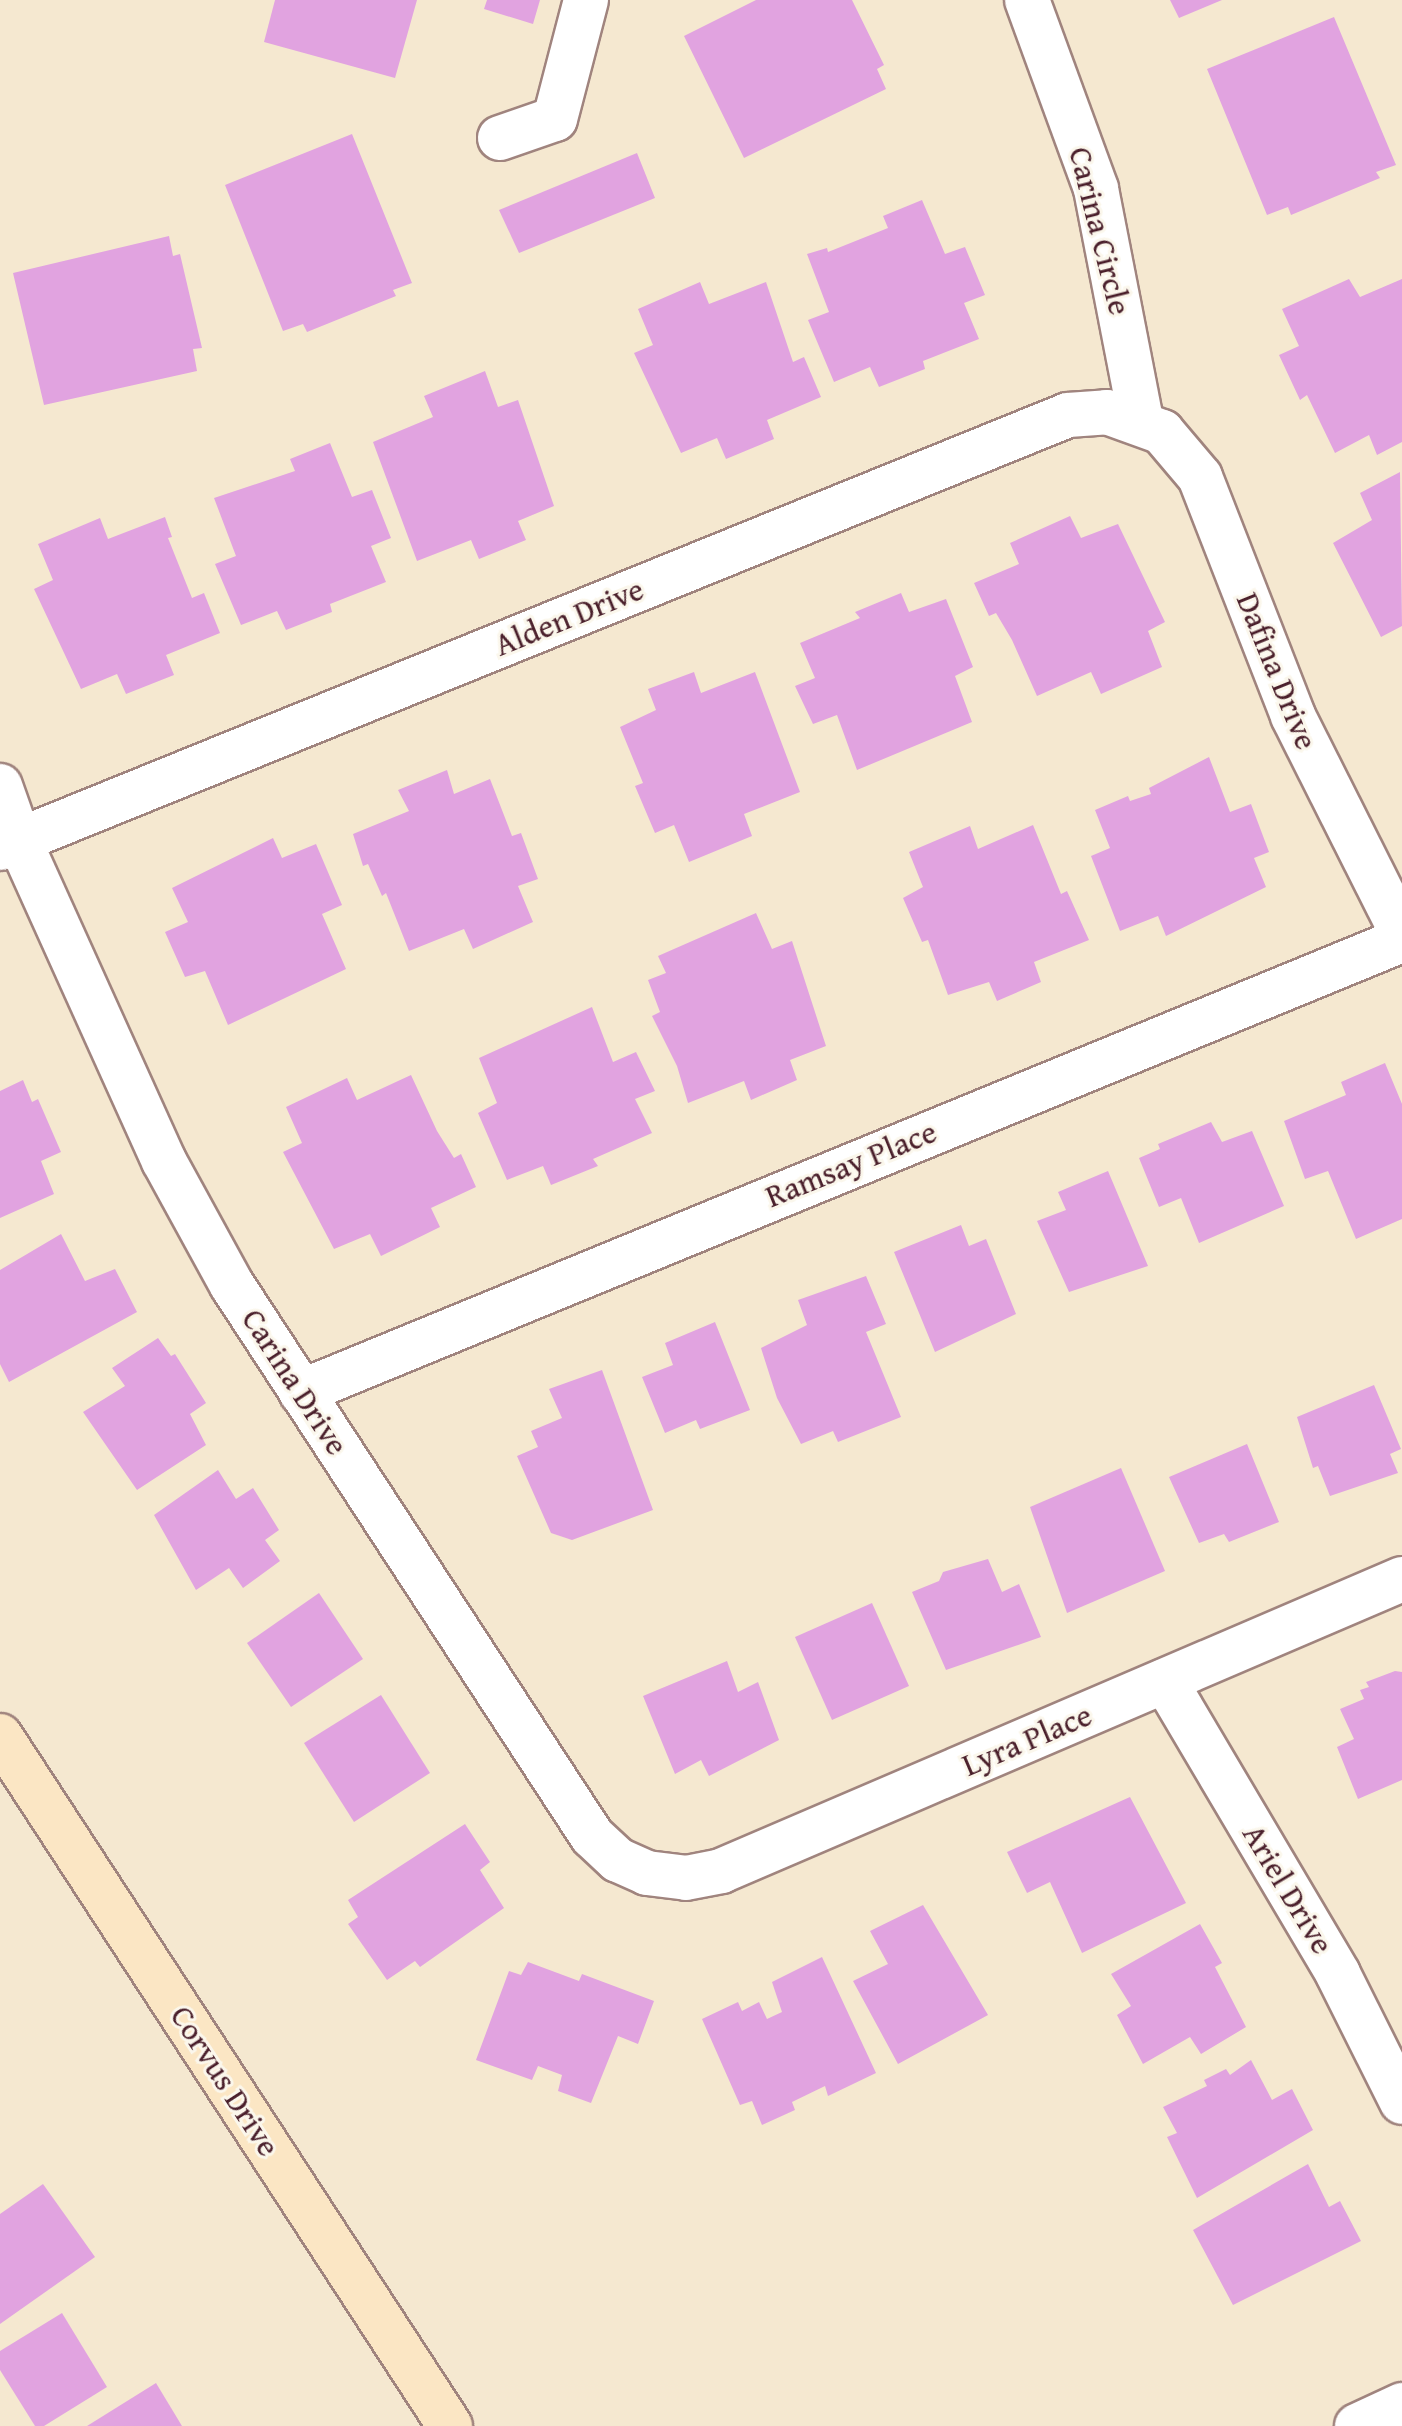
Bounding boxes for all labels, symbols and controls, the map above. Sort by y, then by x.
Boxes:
street label: Carina Circle [1061,143,1139,319]
street label: Alden Drive [489,570,649,664]
street label: Dafina Drive [1228,587,1326,755]
street label: Ramsay Place [760,1112,942,1216]
street label: Carina Drive [234,1302,356,1462]
street label: Lyra Place [956,1696,1098,1784]
street label: Ariel Drive [1234,1817,1342,1961]
street label: Corvus Drive [162,1999,288,2163]

